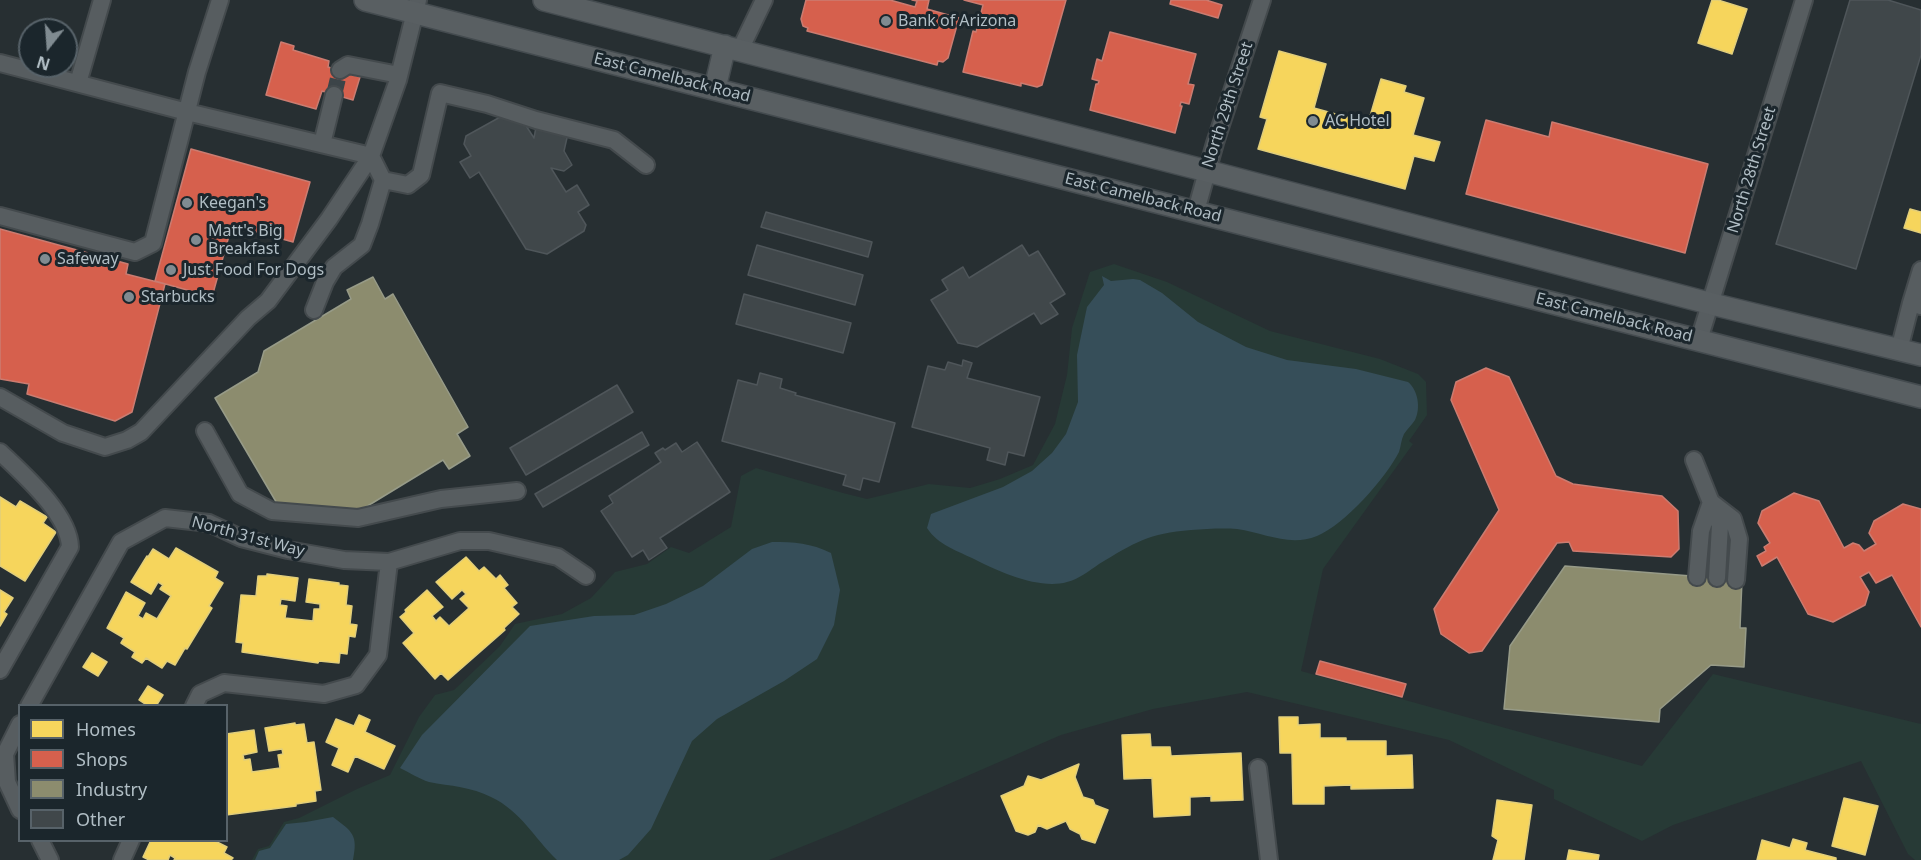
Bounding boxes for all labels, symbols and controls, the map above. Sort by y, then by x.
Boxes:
place label: Bank of Arizona [898,11,1016,31]
marker: Bank of Arizona [879,14,893,28]
north arrow [18,18,78,78]
street label: North 29th Street [1199,40,1257,170]
street label: East Camelback Road [592,49,752,107]
text: N [34,51,53,76]
street label: North 28th Street [1724,105,1780,235]
place label: AC Hotel [1325,111,1390,131]
marker: AC Hotel [1306,114,1320,128]
street label: East Camelback Road [1063,169,1223,227]
place label: Keegan's [199,193,266,213]
marker: Keegan's [180,196,194,210]
place label: Matt's Big Breakfast [208,221,283,259]
marker: Matt's Big Breakfast [189,233,203,247]
place label: Safeway [57,249,119,269]
marker: Safeway [38,252,52,266]
place label: Just Food For Dogs [183,260,324,280]
marker: Just Food For Dogs [164,263,178,277]
place label: Starbucks [141,287,215,307]
street label: East Camelback Road [1534,289,1694,347]
marker: Starbucks [122,290,136,304]
street label: North 31st Way [190,513,306,561]
legend [18,704,228,842]
text: Homes [76,717,136,741]
text: Shops [76,747,128,771]
text: Industry [76,777,147,801]
text: Other [76,807,125,831]

